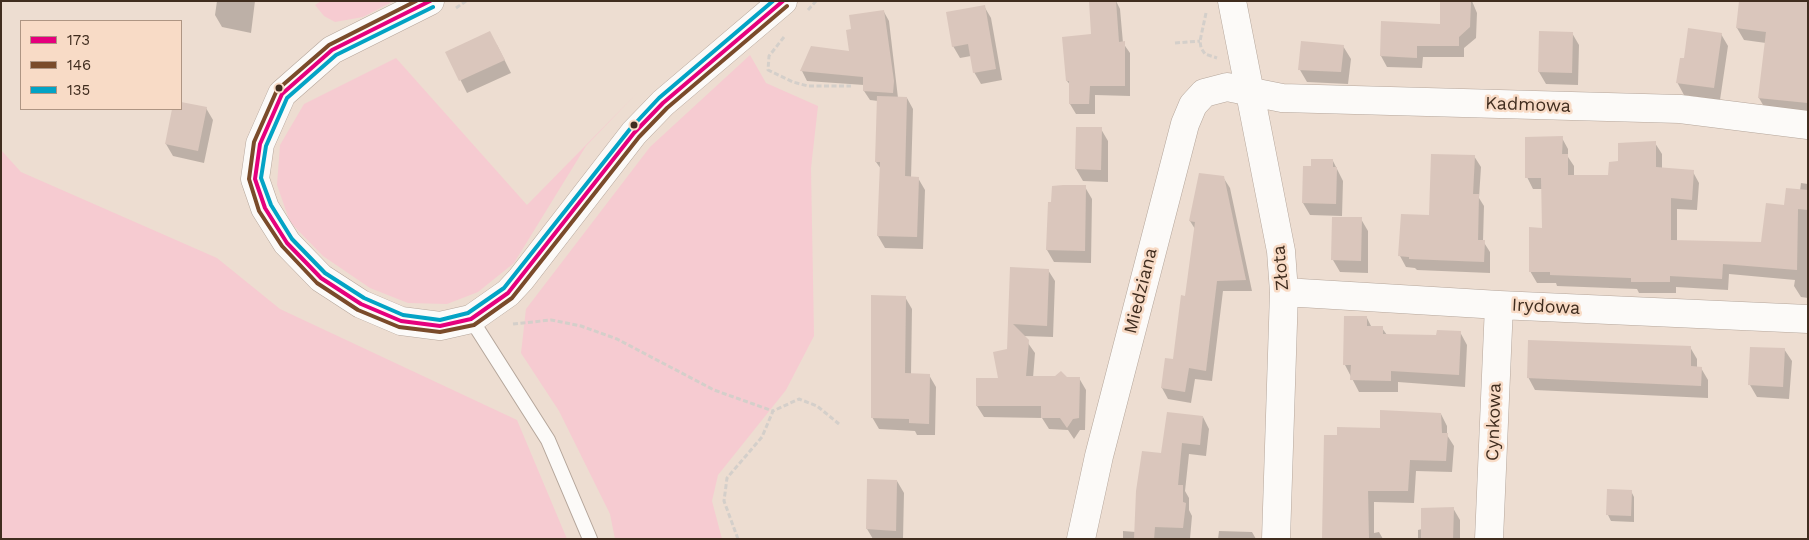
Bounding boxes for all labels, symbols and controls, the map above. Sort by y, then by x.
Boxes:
legend [20,20,182,110]
text: 173 [67,31,90,49]
text: 146 [67,56,91,74]
text: 135 [67,81,90,99]
unlabelled marker [274,83,284,93]
street label: Kadmowa [1485,93,1571,117]
unlabelled marker [629,120,639,130]
street label: Złota [1268,244,1294,292]
street label: Miedziana [1120,246,1162,336]
street label: Irydowa [1511,294,1581,320]
street label: Cynkowa [1482,383,1506,461]

